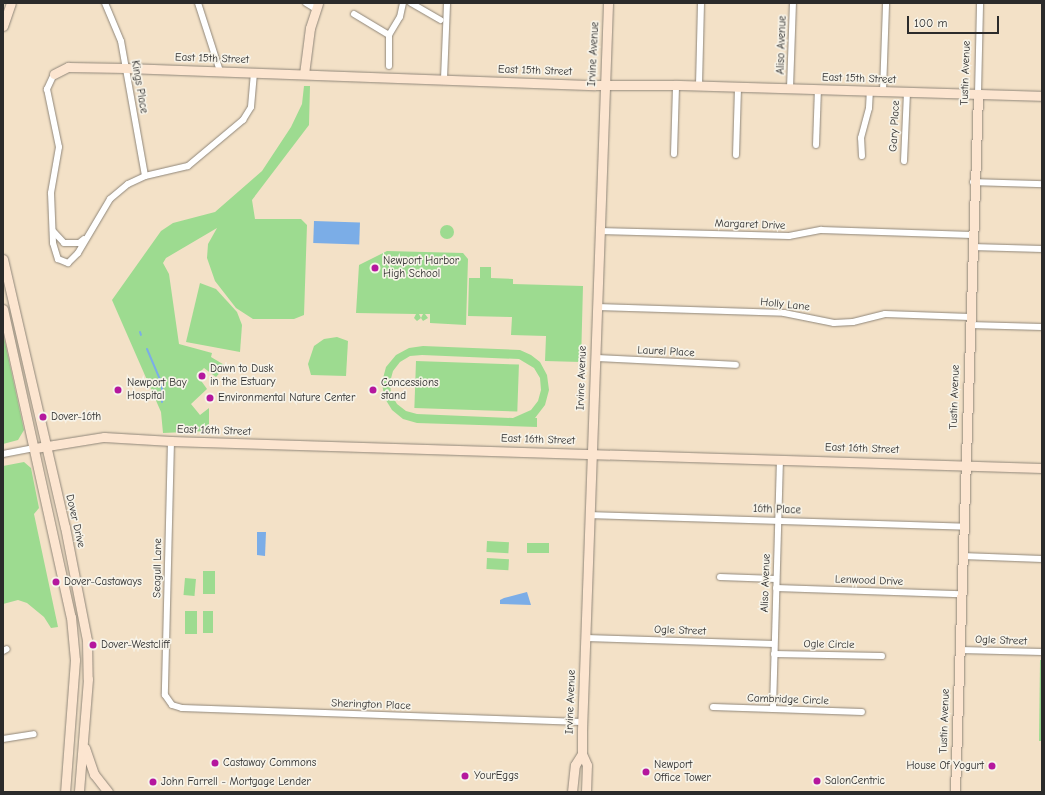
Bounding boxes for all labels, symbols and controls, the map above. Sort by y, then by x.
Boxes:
scale bar [909,8,1001,34]
street label: Aliso Avenue [774,15,790,75]
text: 100 m [914,16,947,30]
street label: Irvine Avenue [586,21,602,87]
street label: Tustin Avenue [958,40,974,106]
street label: East 15th Street [175,51,249,67]
street label: Kings Place [128,59,150,115]
street label: East 15th Street [498,63,572,79]
street label: East 15th Street [822,71,896,87]
street label: Gary Place [887,100,903,152]
street label: Margaret Drive [714,217,786,233]
place label: Newport Harbor High School [383,255,459,281]
marker: Newport Harbor High School [370,263,380,273]
street label: Holly Lane [760,296,810,314]
street label: Laurel Place [637,344,695,360]
street label: Irvine Avenue [574,346,590,410]
place label: Dawn to Dusk in the Estuary [210,363,275,389]
street label: Tustin Avenue [947,364,963,430]
marker: Dawn to Dusk in the Estuary [197,371,207,381]
place label: Newport Bay Hospital [127,377,187,403]
place label: Concessions stand [381,377,439,403]
marker: Newport Bay Hospital [112,384,124,396]
marker: Concessions stand [368,385,378,395]
place label: Environmental Nature Center [218,391,355,405]
marker: Environmental Nature Center [205,393,215,403]
place label: Dover-16th [51,410,101,424]
marker: Dover-16th [38,412,48,422]
street label: East 16th Street [177,423,251,439]
street label: East 16th Street [501,432,575,448]
street label: East 16th Street [825,441,899,457]
street label: Dover Drive [62,493,88,549]
street label: 16th Place [753,503,801,517]
street label: Seagull Lane [151,538,165,598]
street label: Aliso Avenue [758,553,774,613]
street label: Lenwood Drive [835,573,903,589]
place label: Dover-Castaways [64,575,142,589]
marker: Dover-Castaways [51,577,61,587]
street label: Ogle Street [654,623,706,639]
street label: Ogle Street [975,633,1027,649]
place label: Dover-Westcliff [101,638,170,652]
street label: Ogle Circle [803,638,855,652]
marker: Dover-Westcliff [88,640,98,650]
street label: Irvine Avenue [563,670,579,734]
street label: Tustin Avenue [937,688,953,754]
street label: Cambridge Circle [747,692,829,708]
street label: Sherington Place [331,697,411,713]
place label: Castaway Commons [223,756,316,770]
marker: Castaway Commons [210,758,220,768]
place label: Newport Office Tower [654,759,711,785]
place label: House Of Yogurt [906,759,984,773]
marker: House Of Yogurt [987,761,997,771]
marker: Newport Office Tower [641,767,651,777]
place label: YourEggs [474,769,519,783]
marker: YourEggs [459,770,471,782]
place label: SalonCentric [825,774,885,788]
place label: John Farrell - Mortgage Lender [161,775,311,789]
marker: SalonCentric [812,776,822,786]
marker: John Farrell - Mortgage Lender [148,777,158,787]

